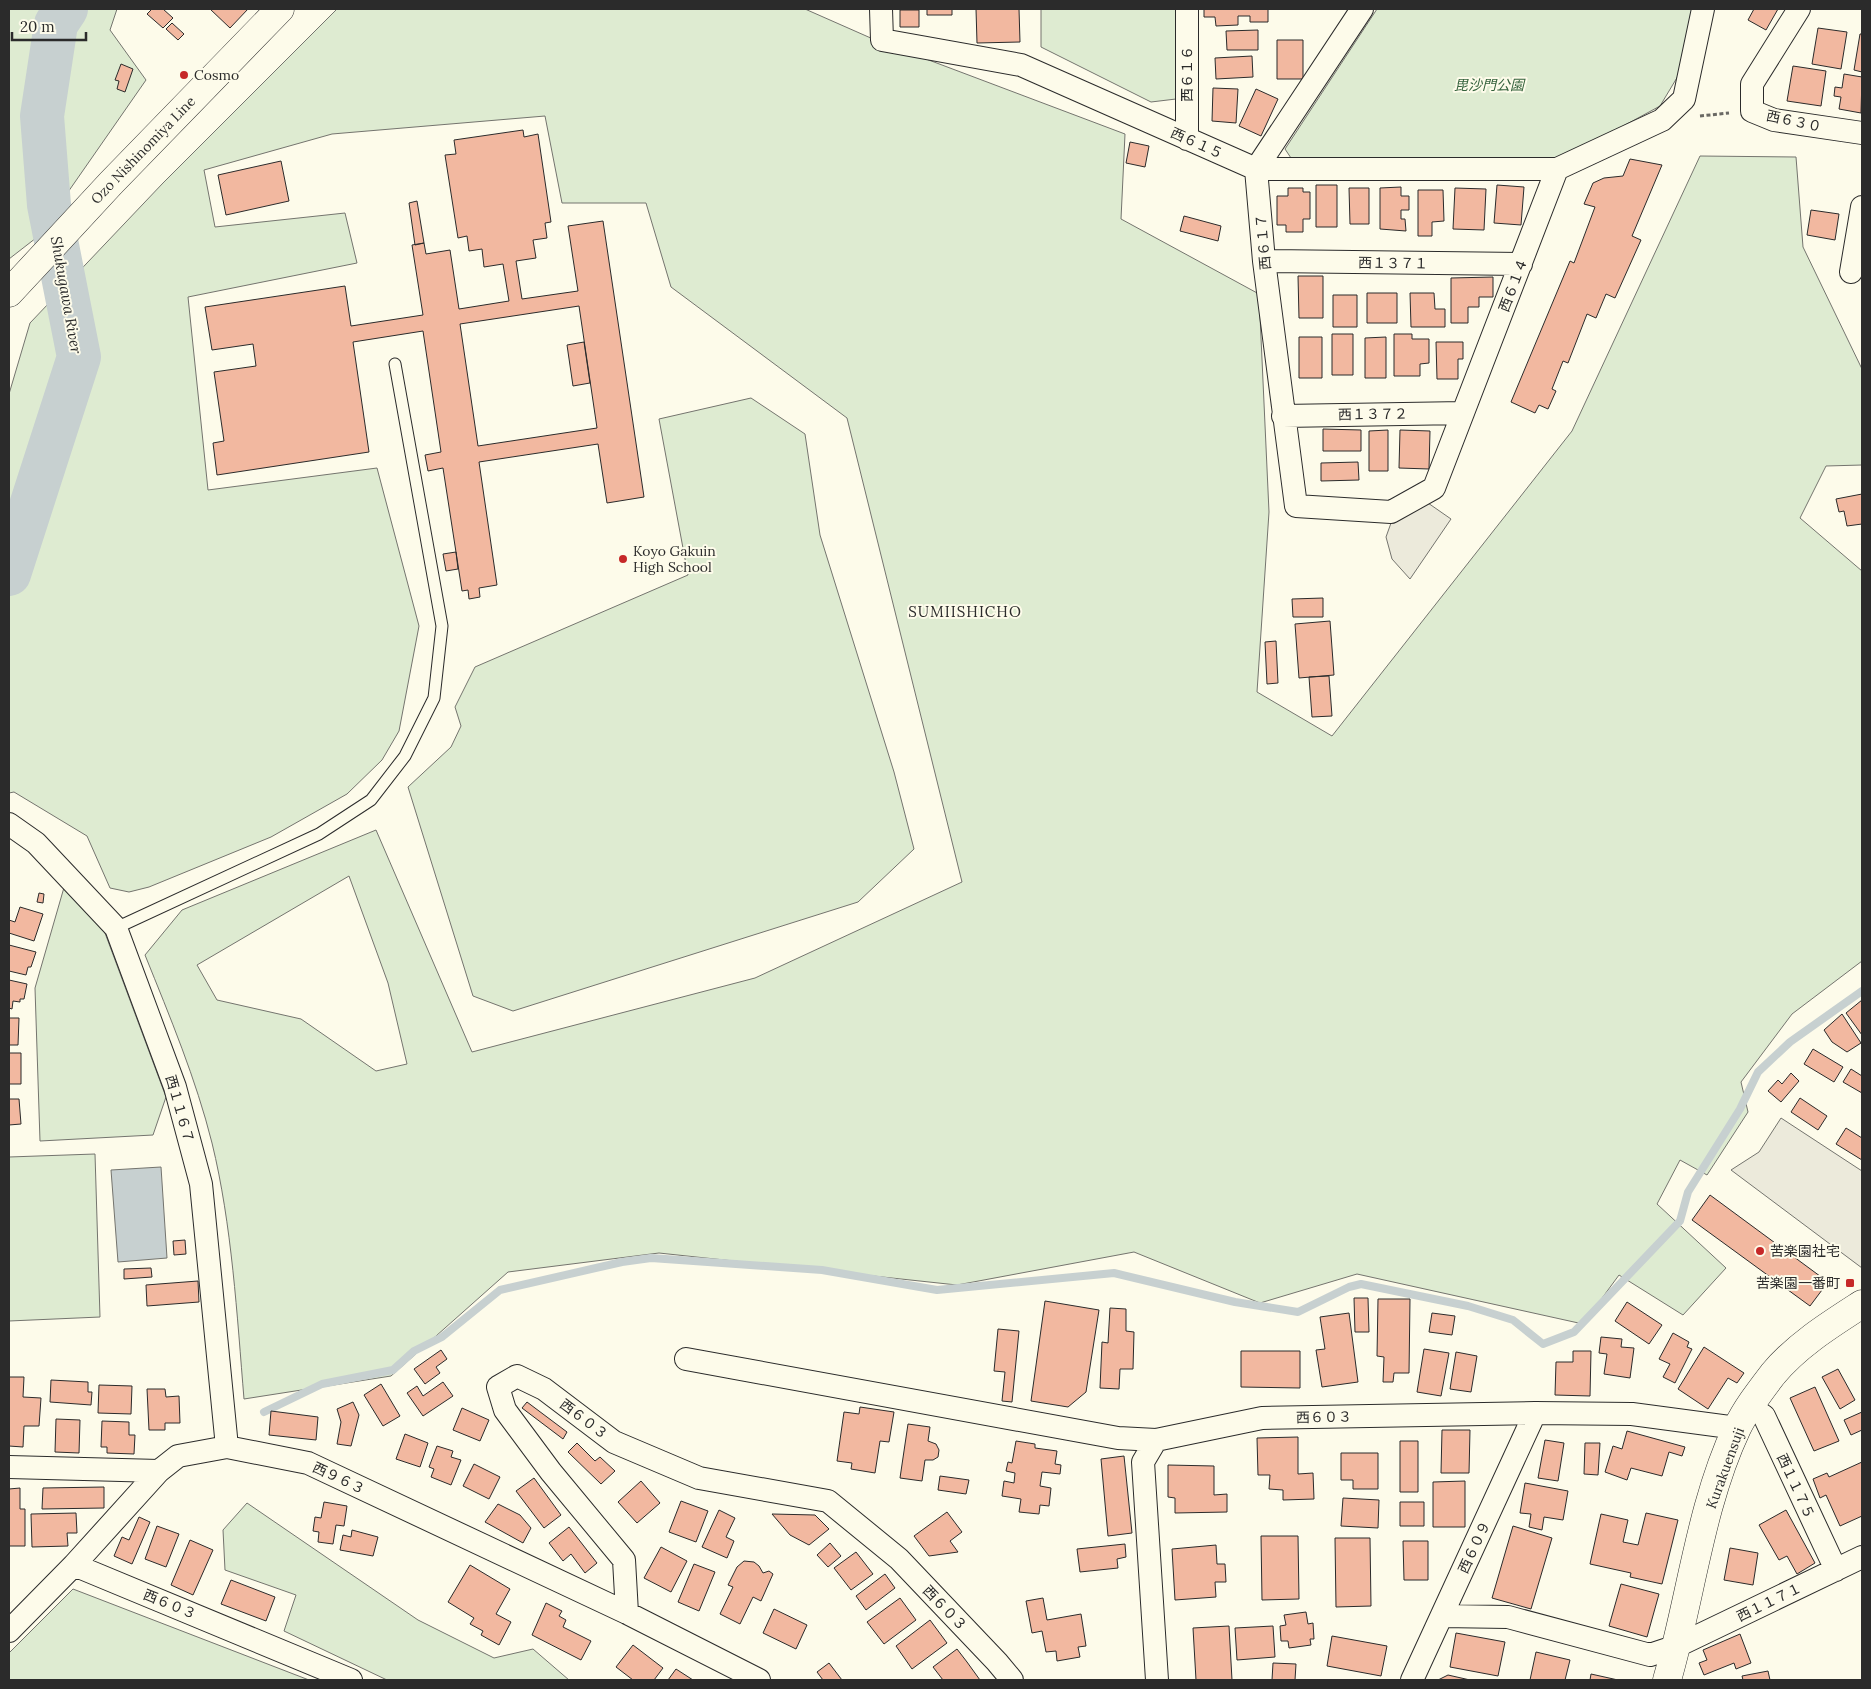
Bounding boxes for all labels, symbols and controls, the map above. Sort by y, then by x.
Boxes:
scale bar [12,10,86,42]
text: 20 m [20,17,55,36]
street label: 西６１６ [1178,46,1196,102]
place label: Cosmo [194,66,239,84]
marker: Cosmo [178,69,190,81]
park label: 毘沙門公園 [1454,76,1526,94]
street label: Ozo Nishinomiya Line [87,92,199,208]
street label: 西６３０ [1765,106,1823,136]
street label: 西６１５ [1168,123,1226,163]
street label: 西６１７ [1252,213,1274,271]
water label: Shukugawa River [47,235,86,355]
street label: 西１３７１ [1358,253,1428,273]
street label: 西６１４ [1495,256,1531,314]
street label: 西１３７２ [1338,404,1408,424]
place label: Koyo Gakuin High School [633,542,716,576]
marker: Koyo Gakuin High School [617,553,629,565]
district label: SUMIISHICHO [908,602,1022,621]
street label: 西１１６７ [162,1073,198,1145]
place label: 苦楽園社宅 [1770,1242,1840,1260]
marker: 苦楽園社宅 [1754,1245,1766,1257]
place label: 苦楽園一番町 [1756,1274,1840,1292]
marker: 苦楽園一番町 [1844,1277,1856,1289]
street label: 西６０３ [556,1395,612,1443]
street label: 西６０３ [1296,1408,1352,1426]
street label: Kurakuensuji [1702,1425,1748,1511]
street label: 西１１７５ [1773,1450,1819,1522]
street label: 西９６３ [310,1458,368,1498]
street label: 西６０９ [1454,1518,1494,1576]
street label: 西１１７１ [1734,1579,1804,1625]
street label: 西６０３ [919,1582,971,1634]
street label: 西６０３ [141,1585,199,1623]

